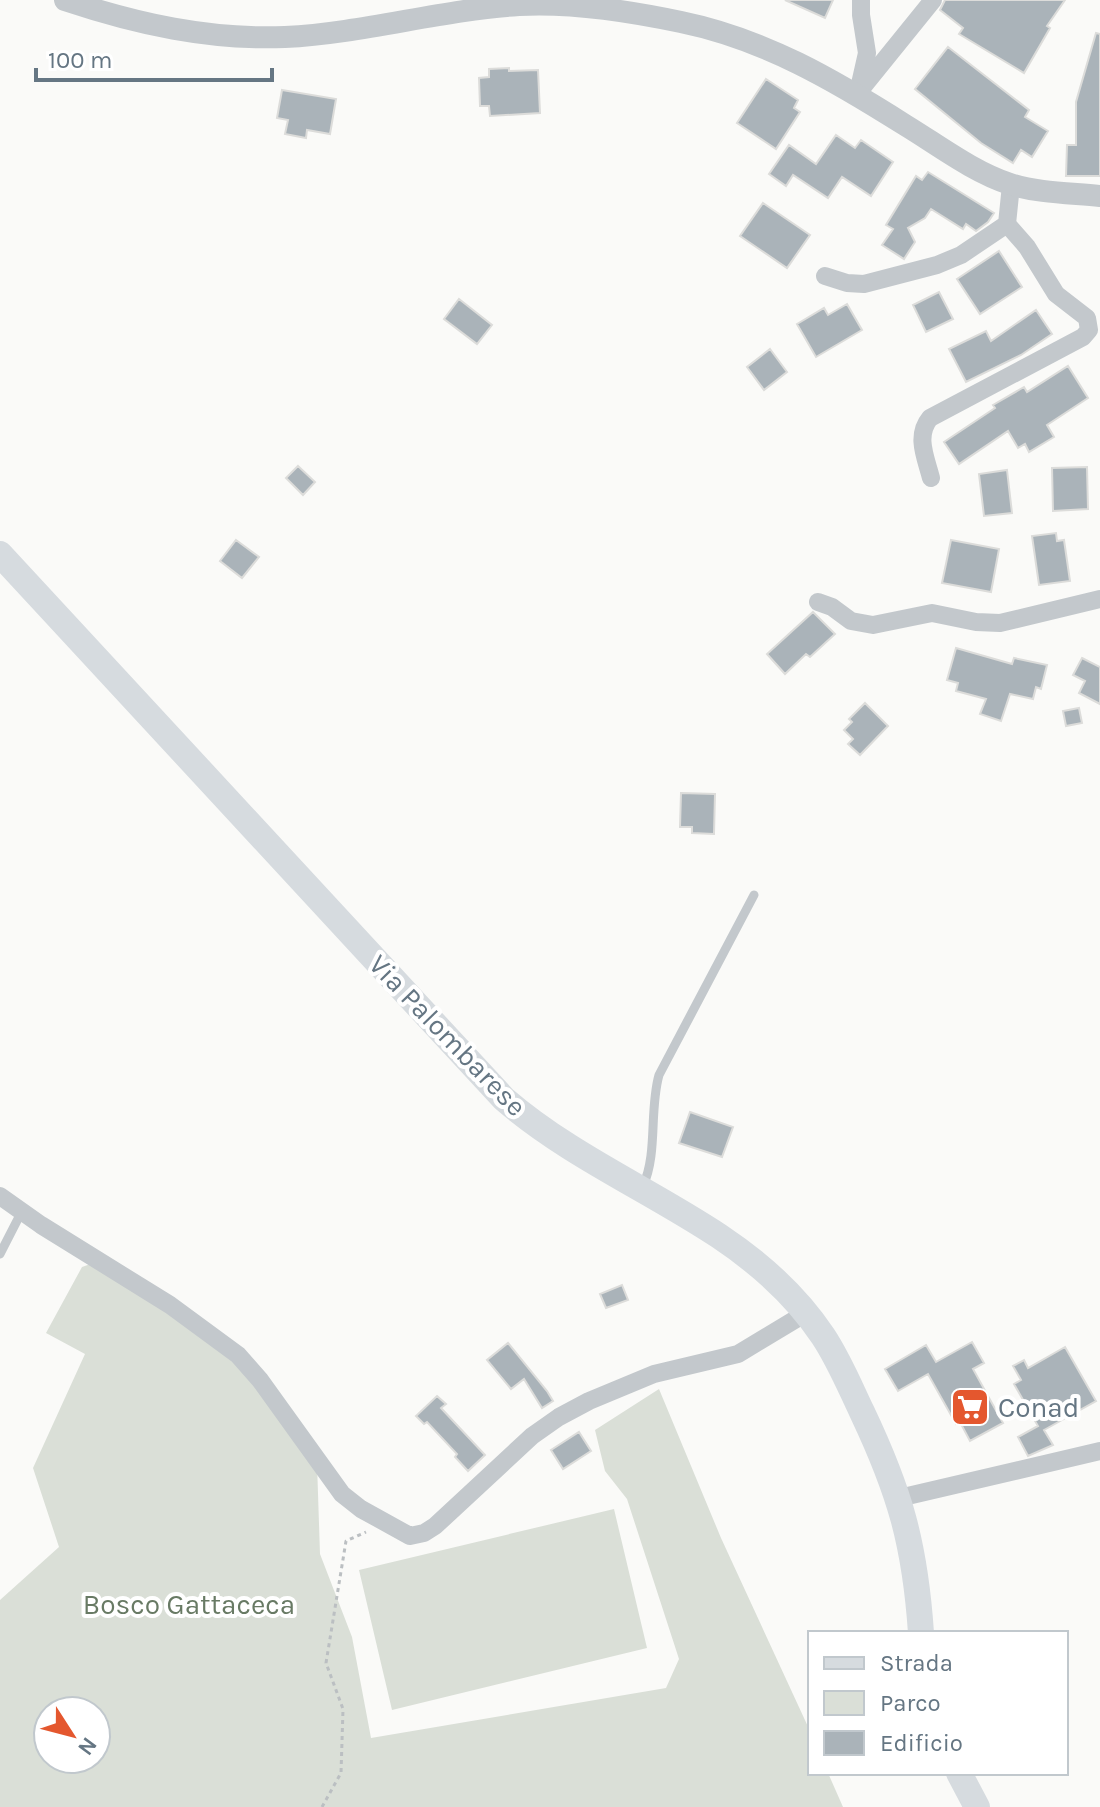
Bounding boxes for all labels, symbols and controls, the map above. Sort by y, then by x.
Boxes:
scale bar [36,32,272,82]
text: 100 m [48,46,113,74]
street label: Via Palombarese [362,948,533,1123]
supermarket icon: Conad [949,1386,991,1428]
place label: Conad [998,1391,1079,1424]
park label: Bosco Gattaceca [83,1588,295,1621]
legend [808,1631,1068,1775]
text: Strada [880,1649,953,1677]
text: Parco [880,1689,941,1717]
north arrow [32,1695,112,1775]
text: Edificio [880,1729,963,1757]
text: N [72,1732,103,1760]

